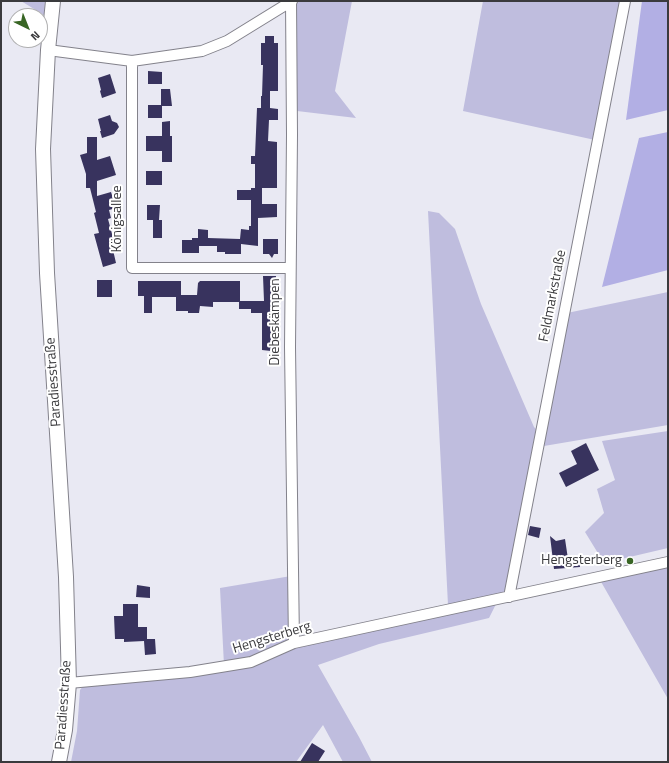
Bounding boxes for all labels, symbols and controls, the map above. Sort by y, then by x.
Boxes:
north arrow [8,8,48,48]
text: N [27,28,44,44]
street label: Königsallee [110,185,126,253]
street label: Feldmarkstraße [536,249,570,343]
street label: Diebeskämpen [268,278,284,366]
street label: Paradiesstraße [42,337,66,427]
place label: Hengsterberg [541,553,622,569]
marker: Hengsterberg [625,556,635,566]
street label: Hengsterberg [231,618,313,658]
street label: Paradiesstraße [52,660,76,750]

